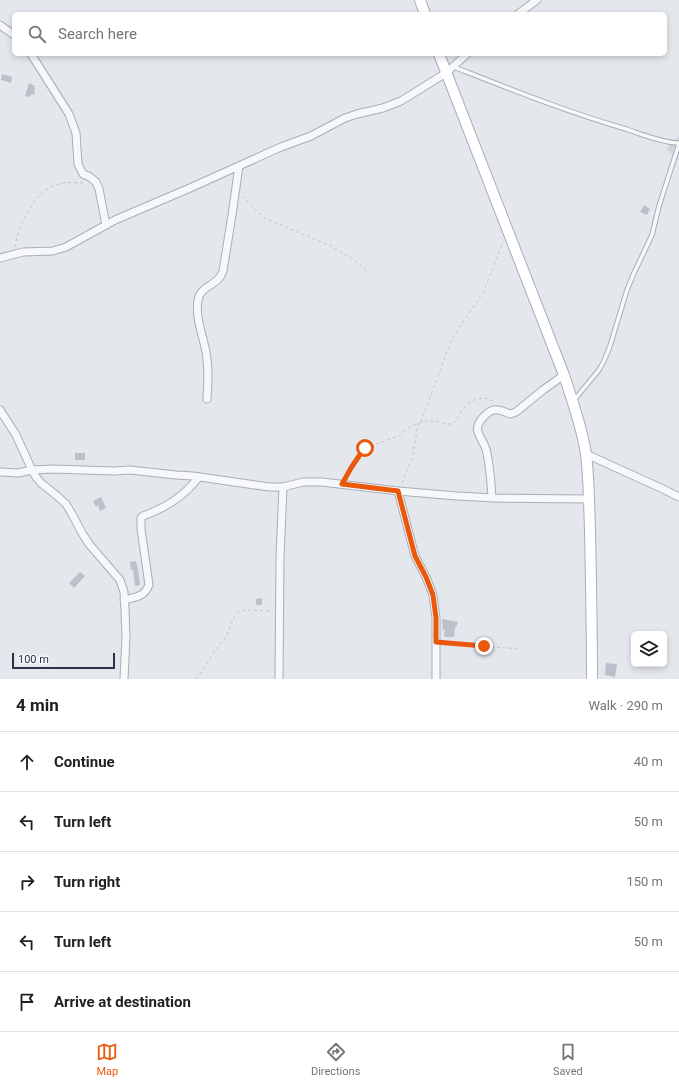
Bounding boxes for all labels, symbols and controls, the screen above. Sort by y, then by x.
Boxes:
search box [12,12,667,56]
icon: search [26,23,48,45]
text: Search here [58,25,137,43]
route start [356,439,374,457]
map controls [631,631,667,667]
button: layers [631,631,667,667]
route end [475,637,493,655]
scale bar [12,651,115,670]
text: 100 m [18,653,49,666]
text: 4 min [16,695,59,715]
text: Walk · 290 m [588,698,663,713]
icon: ahead [16,751,38,773]
text: Continue [54,753,115,771]
text: 40 m [634,754,663,769]
icon: left [16,811,38,833]
text: Turn left [54,813,111,831]
text: 50 m [634,814,663,829]
icon: right [16,871,38,893]
text: Turn right [54,873,120,891]
text: 150 m [626,874,663,889]
icon: left [16,931,38,953]
text: Turn left [54,933,111,951]
text: 50 m [634,934,663,949]
icon: arrive [16,991,38,1013]
text: Arrive at destination [54,993,191,1011]
tab: Map [96,1041,118,1078]
tab: Directions [311,1041,360,1078]
tab: Saved [553,1041,583,1078]

